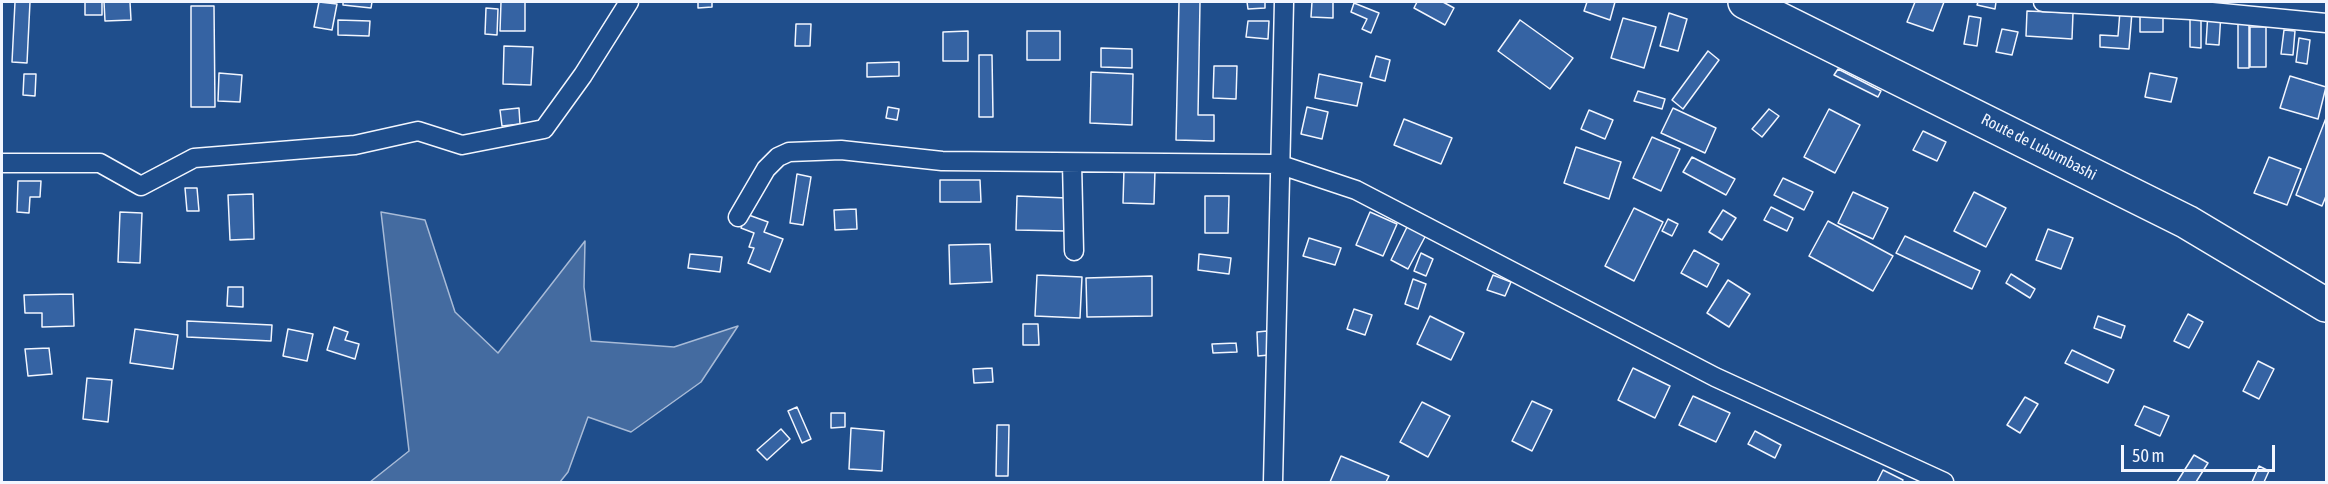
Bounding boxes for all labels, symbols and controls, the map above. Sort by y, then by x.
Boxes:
street label: Route de Lubumbashi [1978,110,2100,184]
scale bar [2124,433,2278,471]
text: 50 m [2132,445,2164,466]

